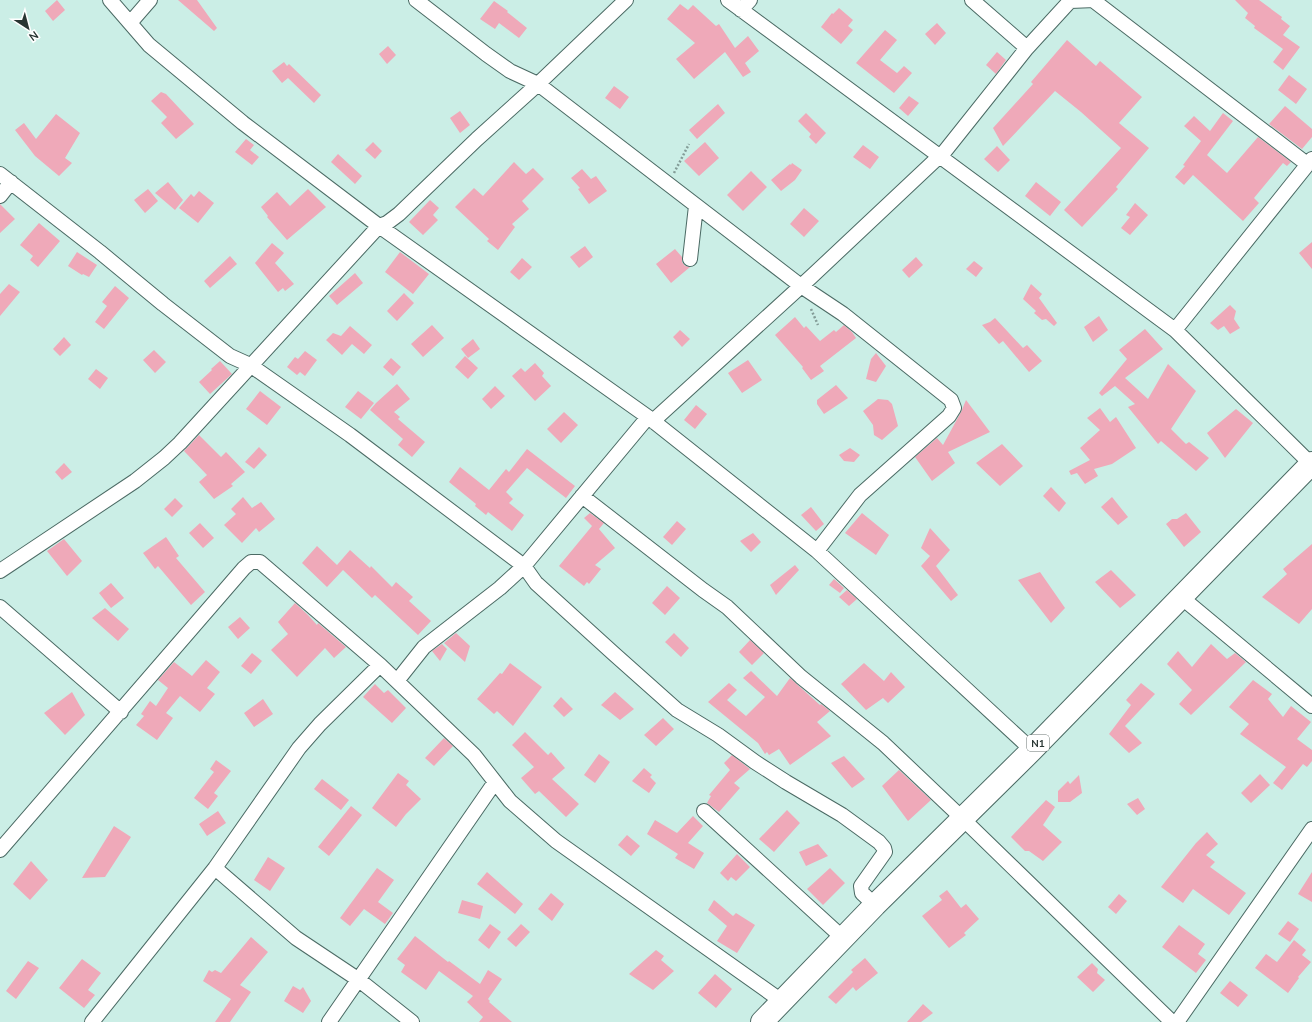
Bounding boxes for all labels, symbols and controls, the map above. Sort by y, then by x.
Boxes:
north arrow [8,8,48,48]
text: N [26,27,41,44]
road number: N1 [1027,735,1049,751]

